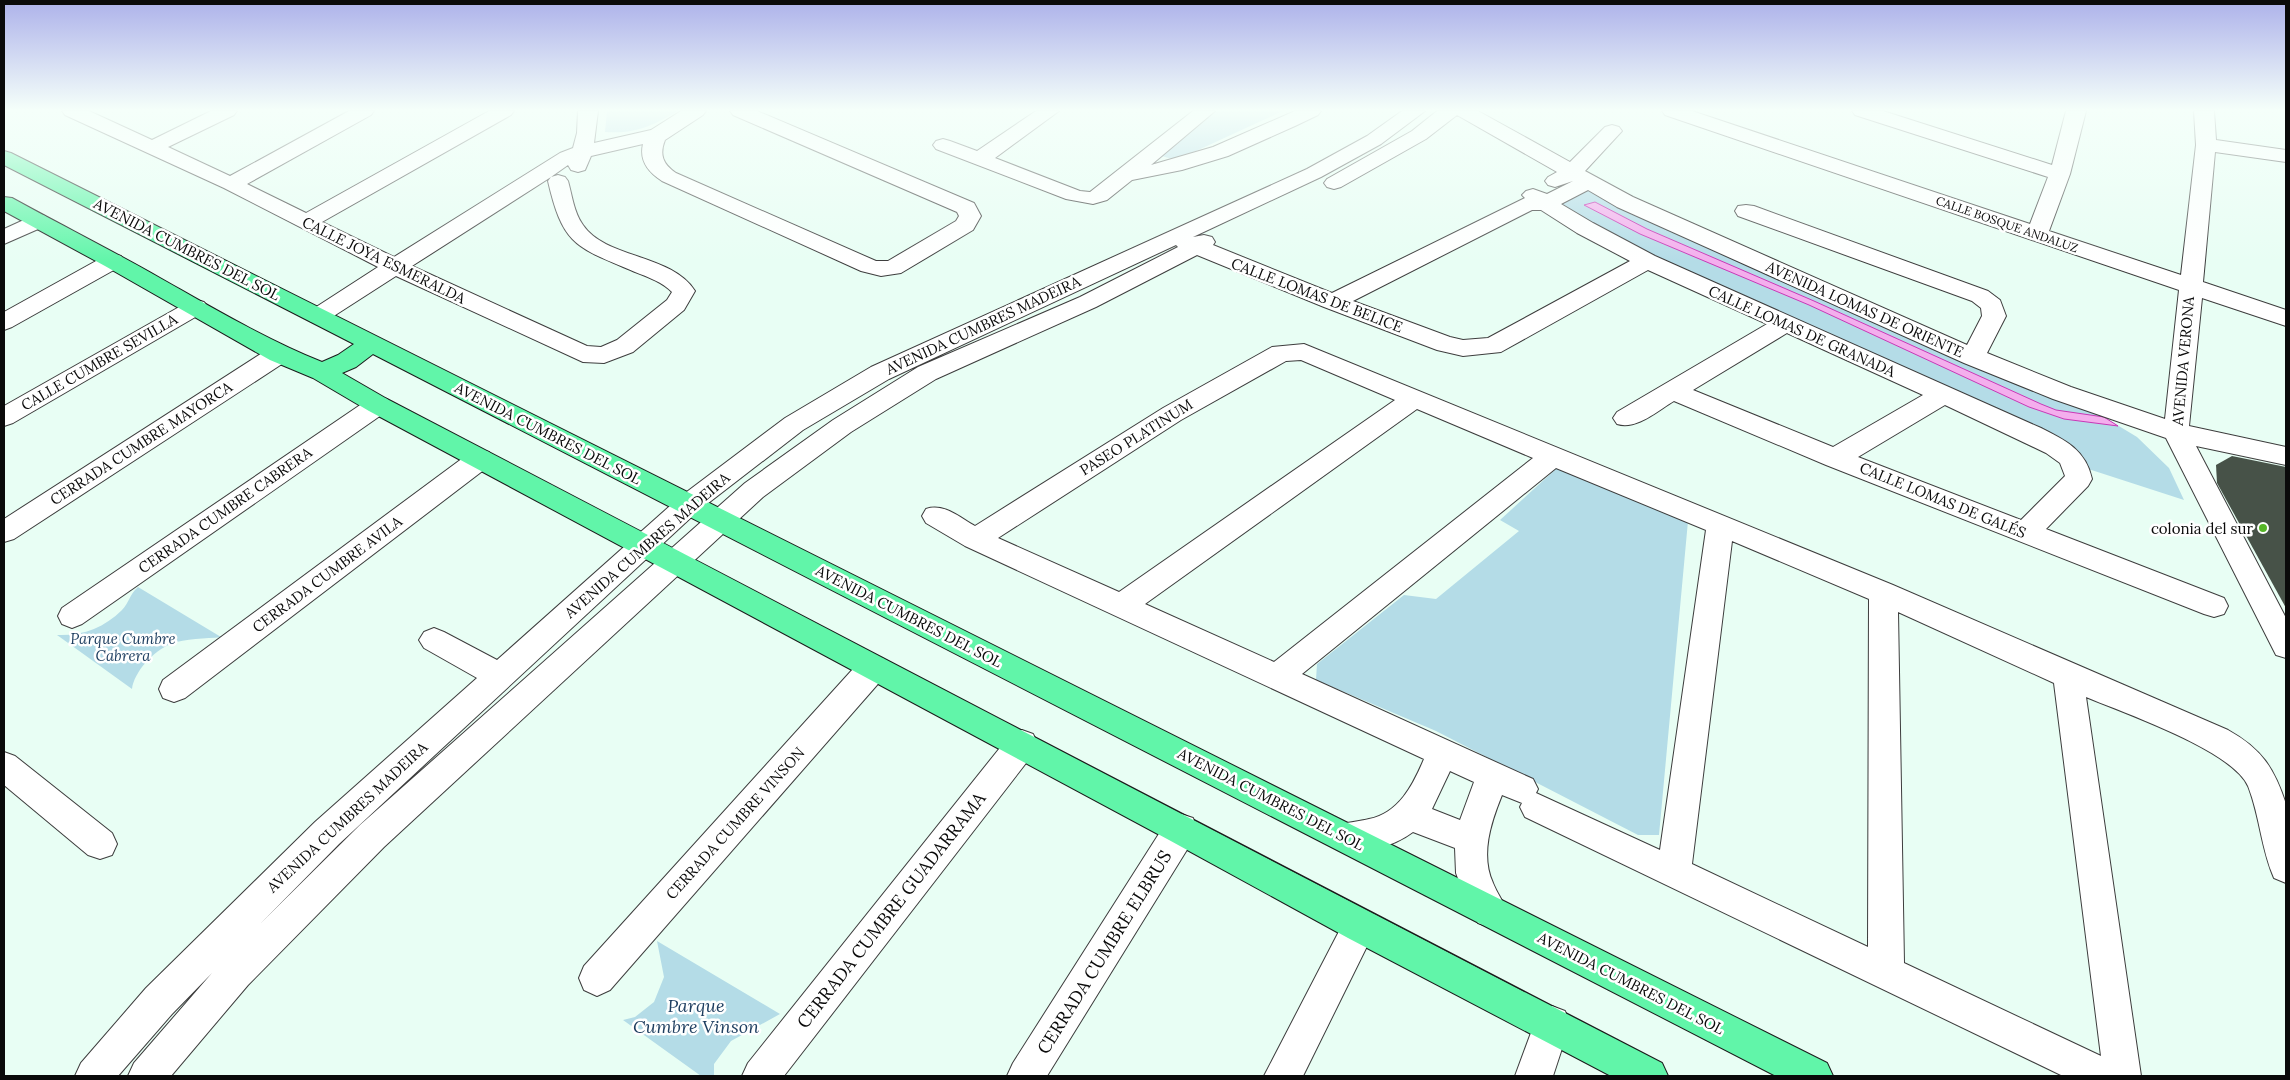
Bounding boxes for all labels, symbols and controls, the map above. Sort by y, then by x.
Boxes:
street label: AVENIDA CUMBRES DEL SOL [90,193,284,304]
street label: CALLE BOSQUE ANDALUZ [1934,193,2080,255]
street label: CALLE JOYA ESMERALDA [299,212,469,308]
street label: CALLE LOMAS DE BELICE [1228,253,1406,337]
street label: AVENIDA LOMAS DE ORIENTE [1762,256,1967,361]
street label: AVENIDA CUMBRES MADEIRA [882,271,1084,379]
street label: CALLE LOMAS DE GRANADA [1706,281,1899,381]
street label: AVENIDA VERONA [2168,295,2198,427]
street label: CALLE CUMBRE SEVILLA [17,309,181,415]
street label: CERRADA CUMBRE MAYORCA [46,377,236,509]
street label: AVENIDA CUMBRES DEL SOL [451,377,645,488]
street label: PASEO PLATINUM [1076,394,1196,479]
street label: CERRADA CUMBRE CABRERA [134,442,316,577]
street label: CALLE LOMAS DE GALÉS [1857,458,2029,542]
street label: AVENIDA CUMBRES MADEIRA [560,468,734,623]
street label: CERRADA CUMBRE AVILA [248,511,406,636]
place label: colonia del sur [2151,519,2254,538]
marker: colonia del sur [2257,522,2269,534]
street label: AVENIDA CUMBRES DEL SOL [812,560,1006,671]
park label: Parque Cumbre Cabrera [70,629,176,665]
street label: AVENIDA CUMBRES MADEIRA [262,737,432,897]
street label: CERRADA CUMBRE VINSON [662,743,808,903]
street label: AVENIDA CUMBRES DEL SOL [1174,743,1368,854]
street label: CERRADA CUMBRE GUADARRAMA [792,787,991,1033]
street label: CERRADA CUMBRE ELBRUS [1032,846,1176,1058]
street label: AVENIDA CUMBRES DEL SOL [1534,927,1728,1038]
park label: Parque Cumbre Vinson [633,994,759,1038]

